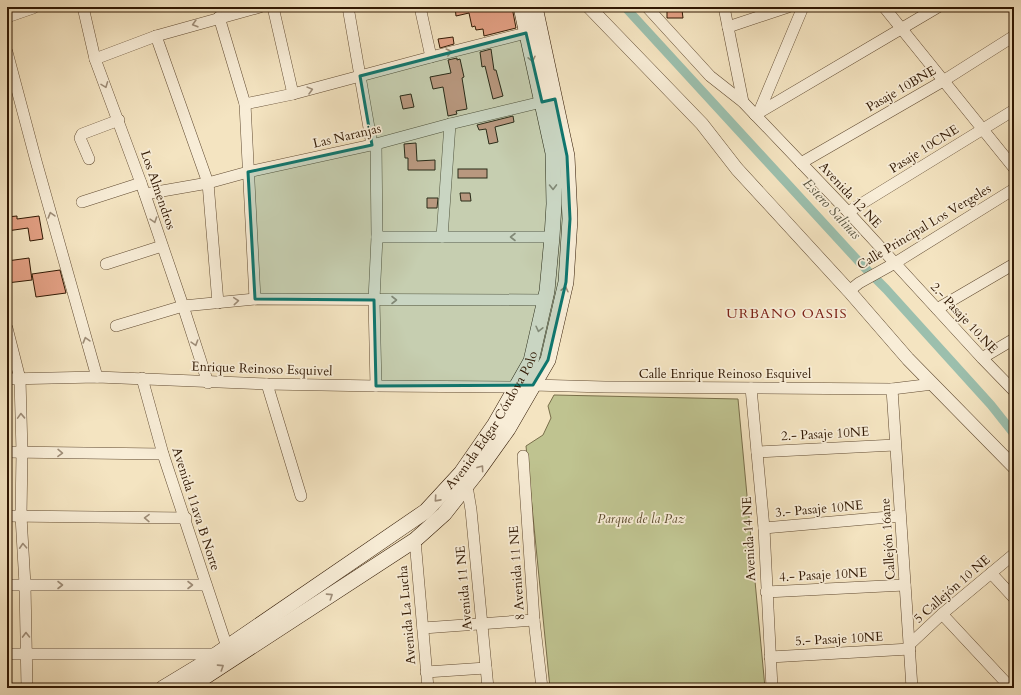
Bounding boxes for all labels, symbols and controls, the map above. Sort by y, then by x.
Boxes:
one-way arrow [192,19,199,28]
one-way arrow [446,49,452,57]
one-way arrow [528,56,536,62]
street label: Pasaje 10BNE [863,62,939,116]
one-way arrow [100,81,108,88]
one-way arrow [307,86,313,94]
street label: Las Naranjas [311,119,383,153]
street label: Pasaje 10CNE [886,121,962,177]
street label: Los Almendros [136,148,180,232]
street label: Avenida 12 NE [815,158,885,232]
water label: Estero Salinas [799,174,865,244]
street label: Calle Principal Los Vergeles [854,180,994,274]
one-way arrow [549,184,557,190]
one-way arrow [47,211,56,218]
one-way arrow [149,216,158,223]
one-way arrow [510,233,516,241]
street label: 2.- Pasaje 10.NE [926,278,1002,358]
one-way arrow [560,286,568,292]
one-way arrow [391,296,397,304]
one-way arrow [233,297,239,306]
district label: URBANO OASIS [726,304,848,323]
one-way arrow [535,326,543,333]
one-way arrow [82,337,91,344]
one-way arrow [190,340,199,347]
street label: Avenida Edgar Córdova Polo [441,349,542,493]
street label: Enrique Reinoso Esquivel [191,358,333,380]
street label: Calle Enrique Reinoso Esquivel [639,365,812,383]
one-way arrow [17,413,26,419]
street label: 2.- Pasaje 10NE [781,423,869,445]
street label: Avenida 11ava B Norte [168,445,224,573]
one-way arrow [57,449,63,457]
one-way arrow [476,465,483,472]
one-way arrow [434,494,442,502]
street label: Avenida 14 NE [738,496,760,582]
street label: 3.- Pasaje 10NE [774,496,864,522]
street label: Callejón 16ane [876,497,900,580]
park label: Parque de la Paz [597,510,686,528]
one-way arrow [144,514,150,522]
street label: 8 Avenida 11 NE [505,525,529,621]
one-way arrow [19,543,27,549]
street label: Avenida 11 NE [451,545,477,631]
street label: 5 Callejón 10 NE [910,551,994,627]
street label: Avenida La Lucha [394,564,420,665]
street label: 4.- Pasaje 10NE [779,564,867,586]
one-way arrow [57,581,63,589]
one-way arrow [187,581,193,589]
one-way arrow [326,593,333,601]
street label: 5.- Pasaje 10NE [795,628,883,650]
one-way arrow [22,632,30,638]
one-way arrow [217,664,224,672]

